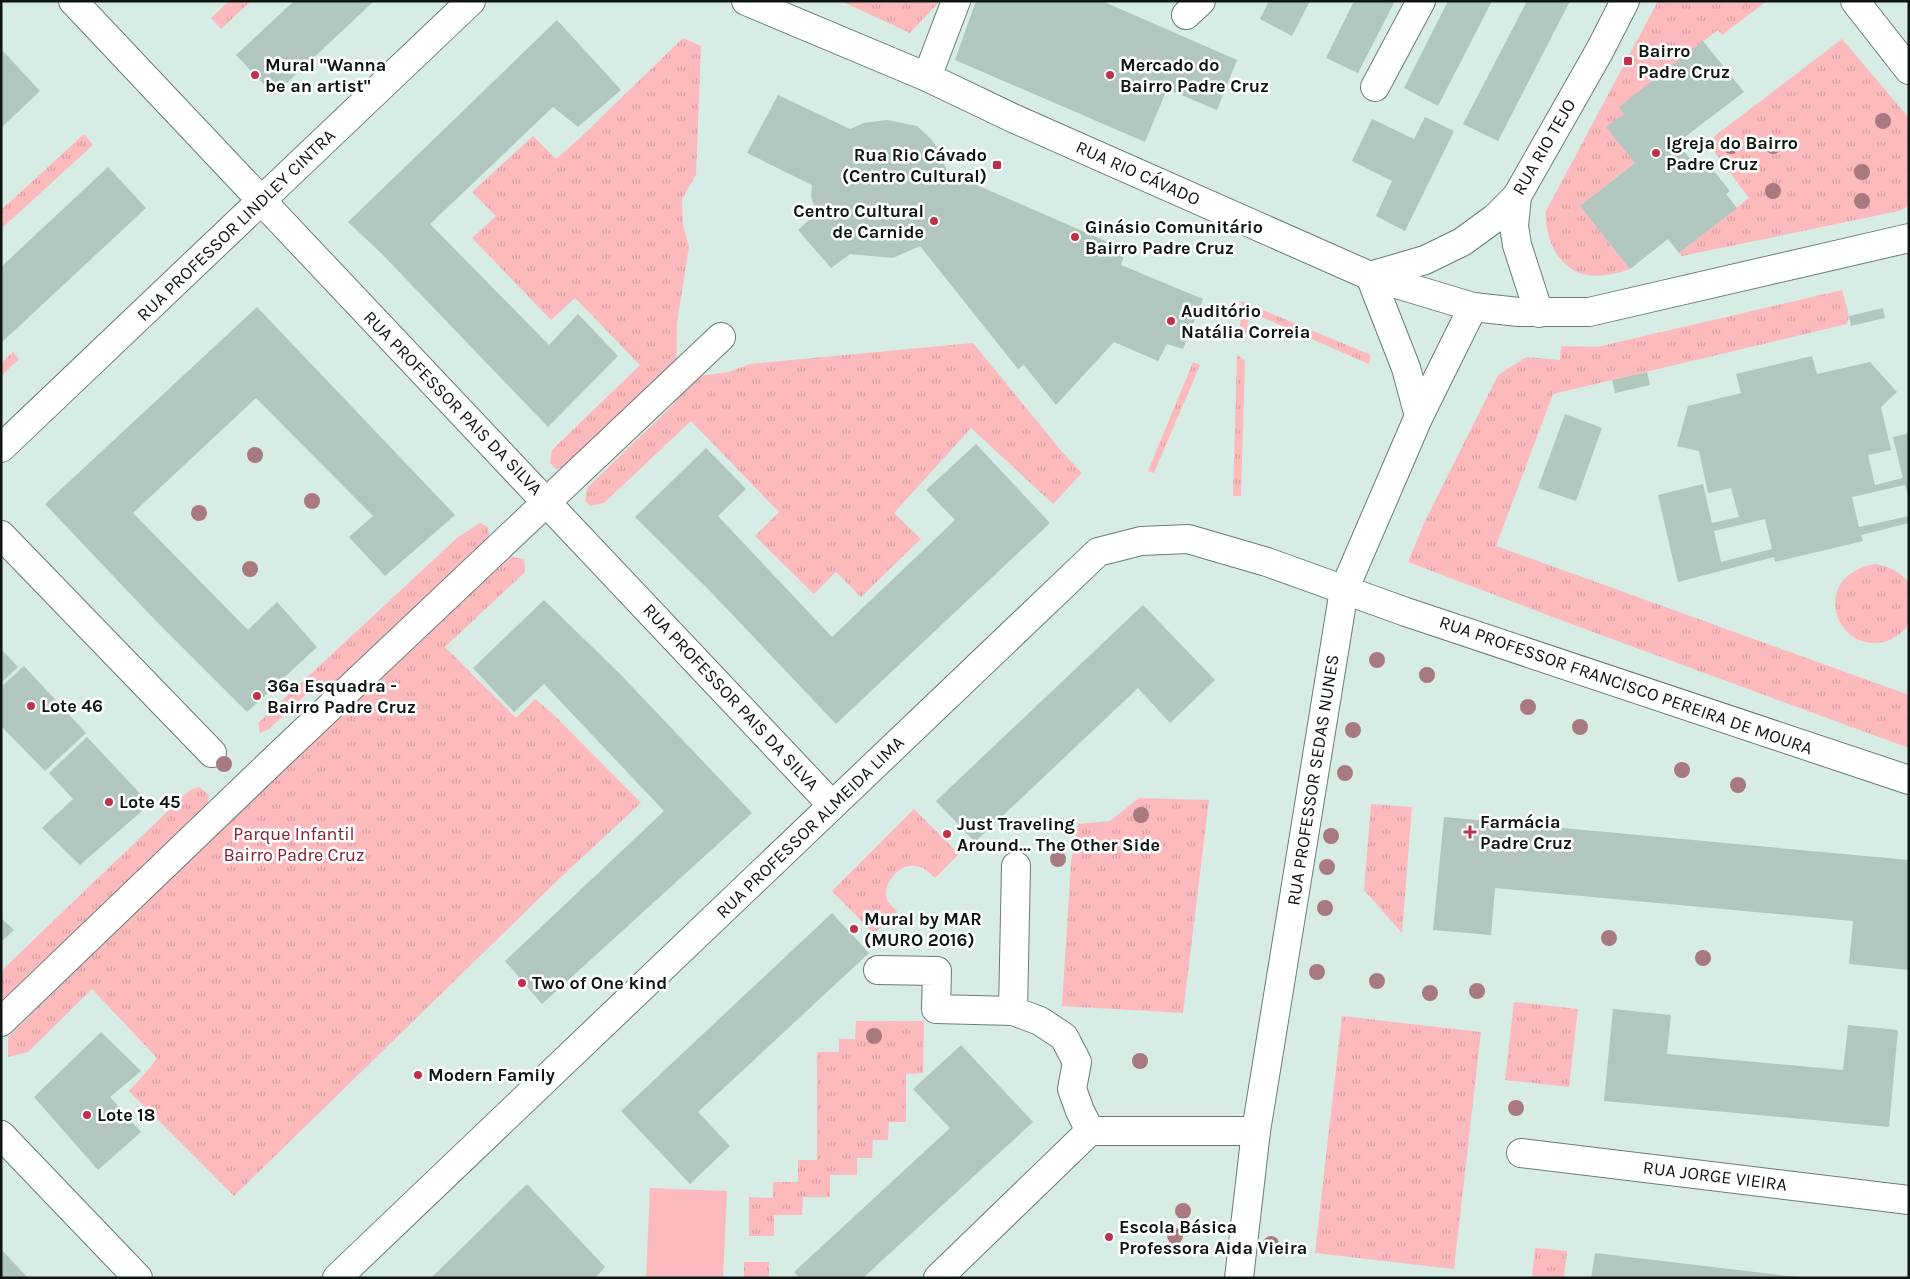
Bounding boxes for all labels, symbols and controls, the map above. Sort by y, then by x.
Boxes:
place label: Bairro Padre Cruz [1638,40,1730,83]
place label: Mural "Wanna be an artist" [265,54,386,97]
place label: Mercado do Bairro Padre Cruz [1120,54,1269,97]
marker: Bairro Padre Cruz [1622,55,1634,67]
marker: Mural "Wanna be an artist" [249,69,261,81]
marker: Mercado do Bairro Padre Cruz [1104,69,1116,81]
street label: RUA RIO TEJO [1508,95,1580,199]
street label: RUA PROFESSOR LINDLEY CINTRA [132,124,340,326]
place label: Igreja do Bairro Padre Cruz [1666,132,1798,175]
street label: RUA RIO CÁVADO [1072,135,1204,210]
place label: Rua Rio Cávado (Centro Cultural) [842,144,987,187]
marker: Igreja do Bairro Padre Cruz [1650,147,1662,159]
marker: Rua Rio Cávado (Centro Cultural) [991,159,1003,171]
place label: Centro Cultural de Carnide [793,200,924,243]
marker: Centro Cultural de Carnide [928,215,940,227]
place label: Ginásio Comunitário Bairro Padre Cruz [1085,216,1263,259]
marker: Ginásio Comunitário Bairro Padre Cruz [1069,231,1081,243]
place label: Auditório Natália Correia [1181,300,1310,343]
street label: RUA PROFESSOR PAIS DA SILVA [359,306,547,500]
marker: Auditório Natália Correia [1165,315,1177,327]
street label: RUA PROFESSOR PAIS DA SILVA [638,599,824,795]
street label: RUA PROFESSOR FRANCISCO PEREIRA DE MOURA [1436,611,1816,759]
street label: RUA PROFESSOR SEDAS NUNES [1282,653,1344,907]
place label: 36ª Esquadra - Bairro Padre Cruz [267,675,416,718]
marker: 36ª Esquadra - Bairro Padre Cruz [251,690,263,702]
place label: Lote 46 [41,695,103,717]
marker: Lote 46 [25,700,37,712]
street label: RUA PROFESSOR ALMEIDA LIMA [711,731,909,923]
place label: Lote 45 [119,791,180,813]
marker: Lote 45 [103,796,115,808]
place label: Farmácia Padre Cruz [1480,811,1572,854]
place label: Just Traveling Around… The Other Side [957,813,1160,856]
park label: Parque Infantil Bairro Padre Cruz [223,823,365,866]
marker: Farmácia Padre Cruz [1464,826,1476,838]
marker: Just Traveling Around… The Other Side [941,828,953,840]
place label: Mural by MAR (MURO 2016) [864,908,982,951]
marker: Mural by MAR (MURO 2016) [848,923,860,935]
place label: Two of One kind [532,972,667,994]
marker: Two of One kind [516,977,528,989]
place label: Modern Family [428,1064,555,1086]
marker: Modern Family [412,1069,424,1081]
place label: Lote 18 [97,1104,155,1126]
marker: Lote 18 [81,1109,93,1121]
street label: RUA JORGE VIEIRA [1642,1156,1788,1196]
place label: Escola Básica Professora Aida Vieira [1119,1216,1307,1259]
marker: Escola Básica Professora Aida Vieira [1103,1231,1115,1243]

